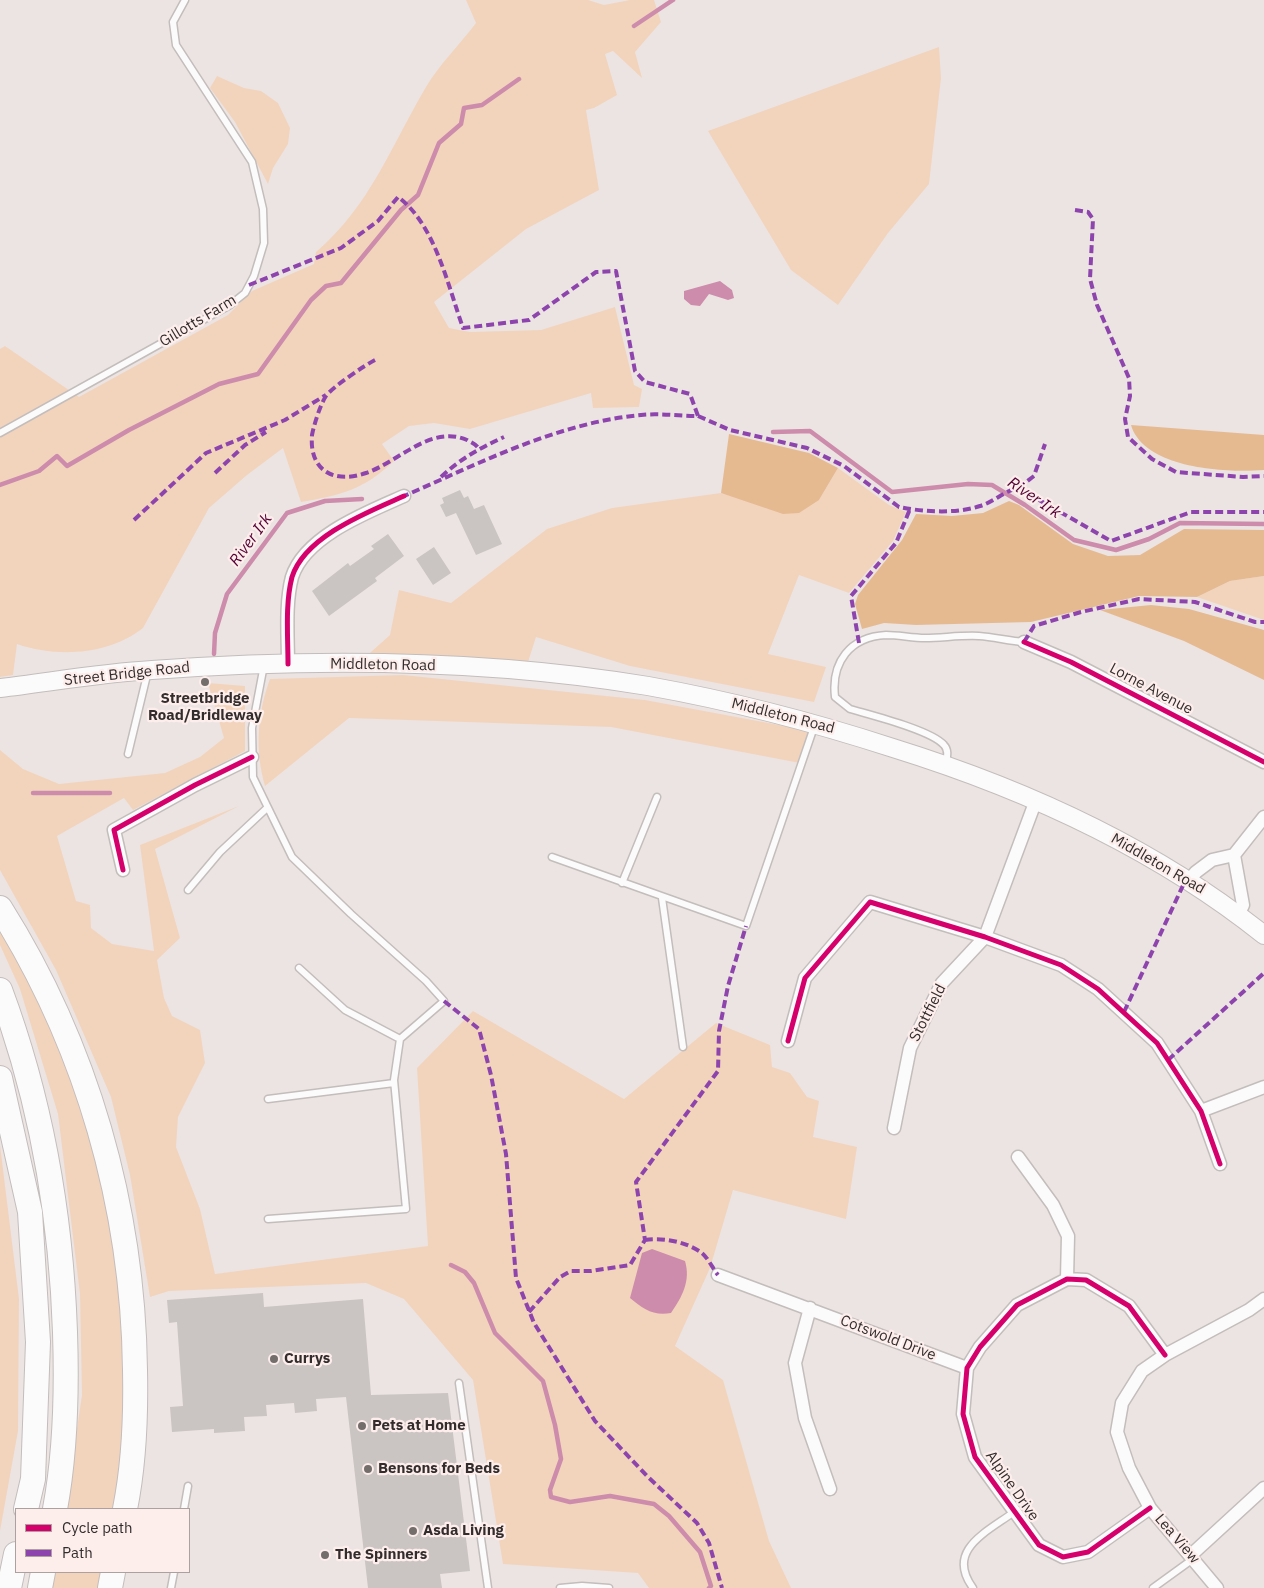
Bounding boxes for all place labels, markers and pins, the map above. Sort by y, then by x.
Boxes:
marker: Streetbridge Road/Bridleway [199,676,211,688]
place label: Streetbridge Road/Bridleway [148,690,262,725]
place label: Currys [284,1350,330,1368]
marker: Currys [268,1353,280,1365]
place label: Pets at Home [372,1417,466,1435]
marker: Pets at Home [356,1420,368,1432]
place label: Bensons for Beds [378,1460,500,1478]
marker: Bensons for Beds [362,1463,374,1475]
place label: Asda Living [423,1522,504,1540]
marker: Asda Living [407,1525,419,1537]
place label: The Spinners [335,1546,427,1564]
marker: The Spinners [319,1549,331,1561]

